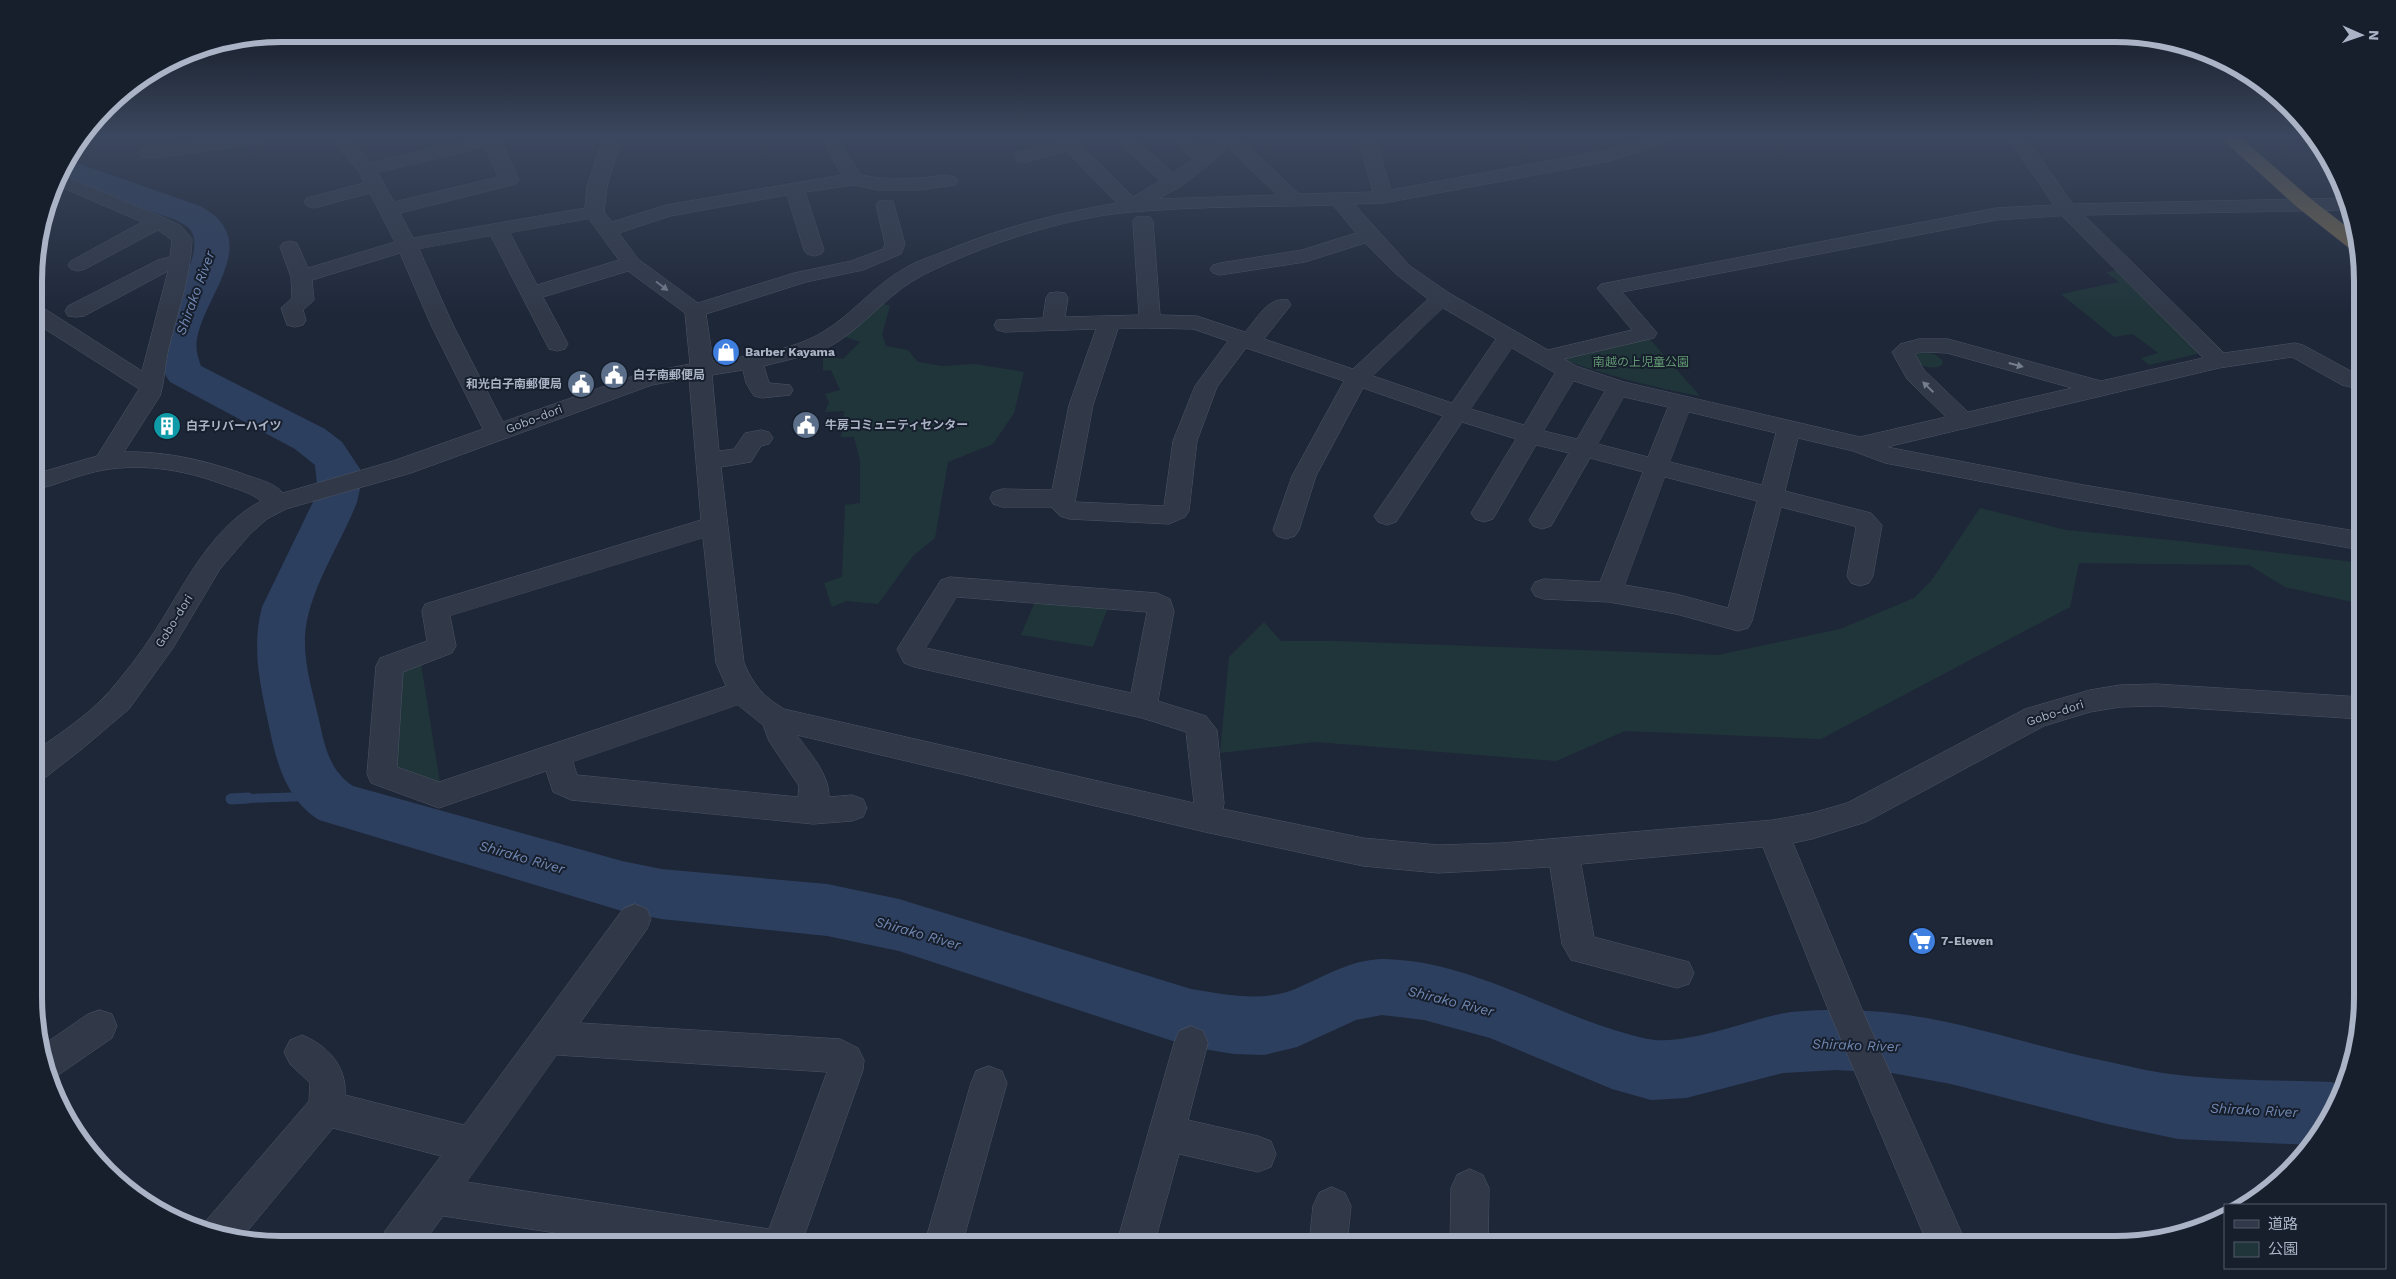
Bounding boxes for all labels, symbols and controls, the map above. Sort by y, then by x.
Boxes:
north arrow [2336,10,2386,60]
text: N [2366,30,2382,41]
water label: Shirako River [172,248,218,337]
one-way arrow [655,280,668,291]
shop icon: Barber Kayama [711,337,741,367]
place label: Barber Kayama [745,345,835,359]
park label: 南越の上児童公園 [1593,355,1689,369]
public building icon: 白子南郵便局 [599,360,629,390]
one-way arrow [2009,362,2024,370]
place label: 白子南郵便局 [633,368,705,382]
public building icon: 和光白子南郵便局 [566,369,596,399]
place label: 和光白子南郵便局 [466,377,562,391]
one-way arrow [1922,381,1934,393]
street label: Gobo-dori [504,402,564,436]
public building icon: 牛房コミュニティセンター [791,410,821,440]
building icon: 白子リバーハイツ [152,411,182,441]
place label: 牛房コミュニティセンター [825,418,968,432]
place label: 白子リバーハイツ [186,419,282,433]
street label: Gobo-dori [152,592,196,650]
street label: Gobo-dori [2025,697,2085,729]
water label: Shirako River [477,837,567,877]
water label: Shirako River [873,913,963,953]
supermarket icon: 7-Eleven [1907,926,1937,956]
place label: 7-Eleven [1941,934,1993,948]
water label: Shirako River [1406,983,1496,1020]
water label: Shirako River [1812,1035,1901,1055]
water label: Shirako River [2210,1100,2299,1120]
legend [2224,1204,2386,1269]
text: 道路 [2268,1215,2298,1233]
text: 公園 [2268,1240,2298,1258]

